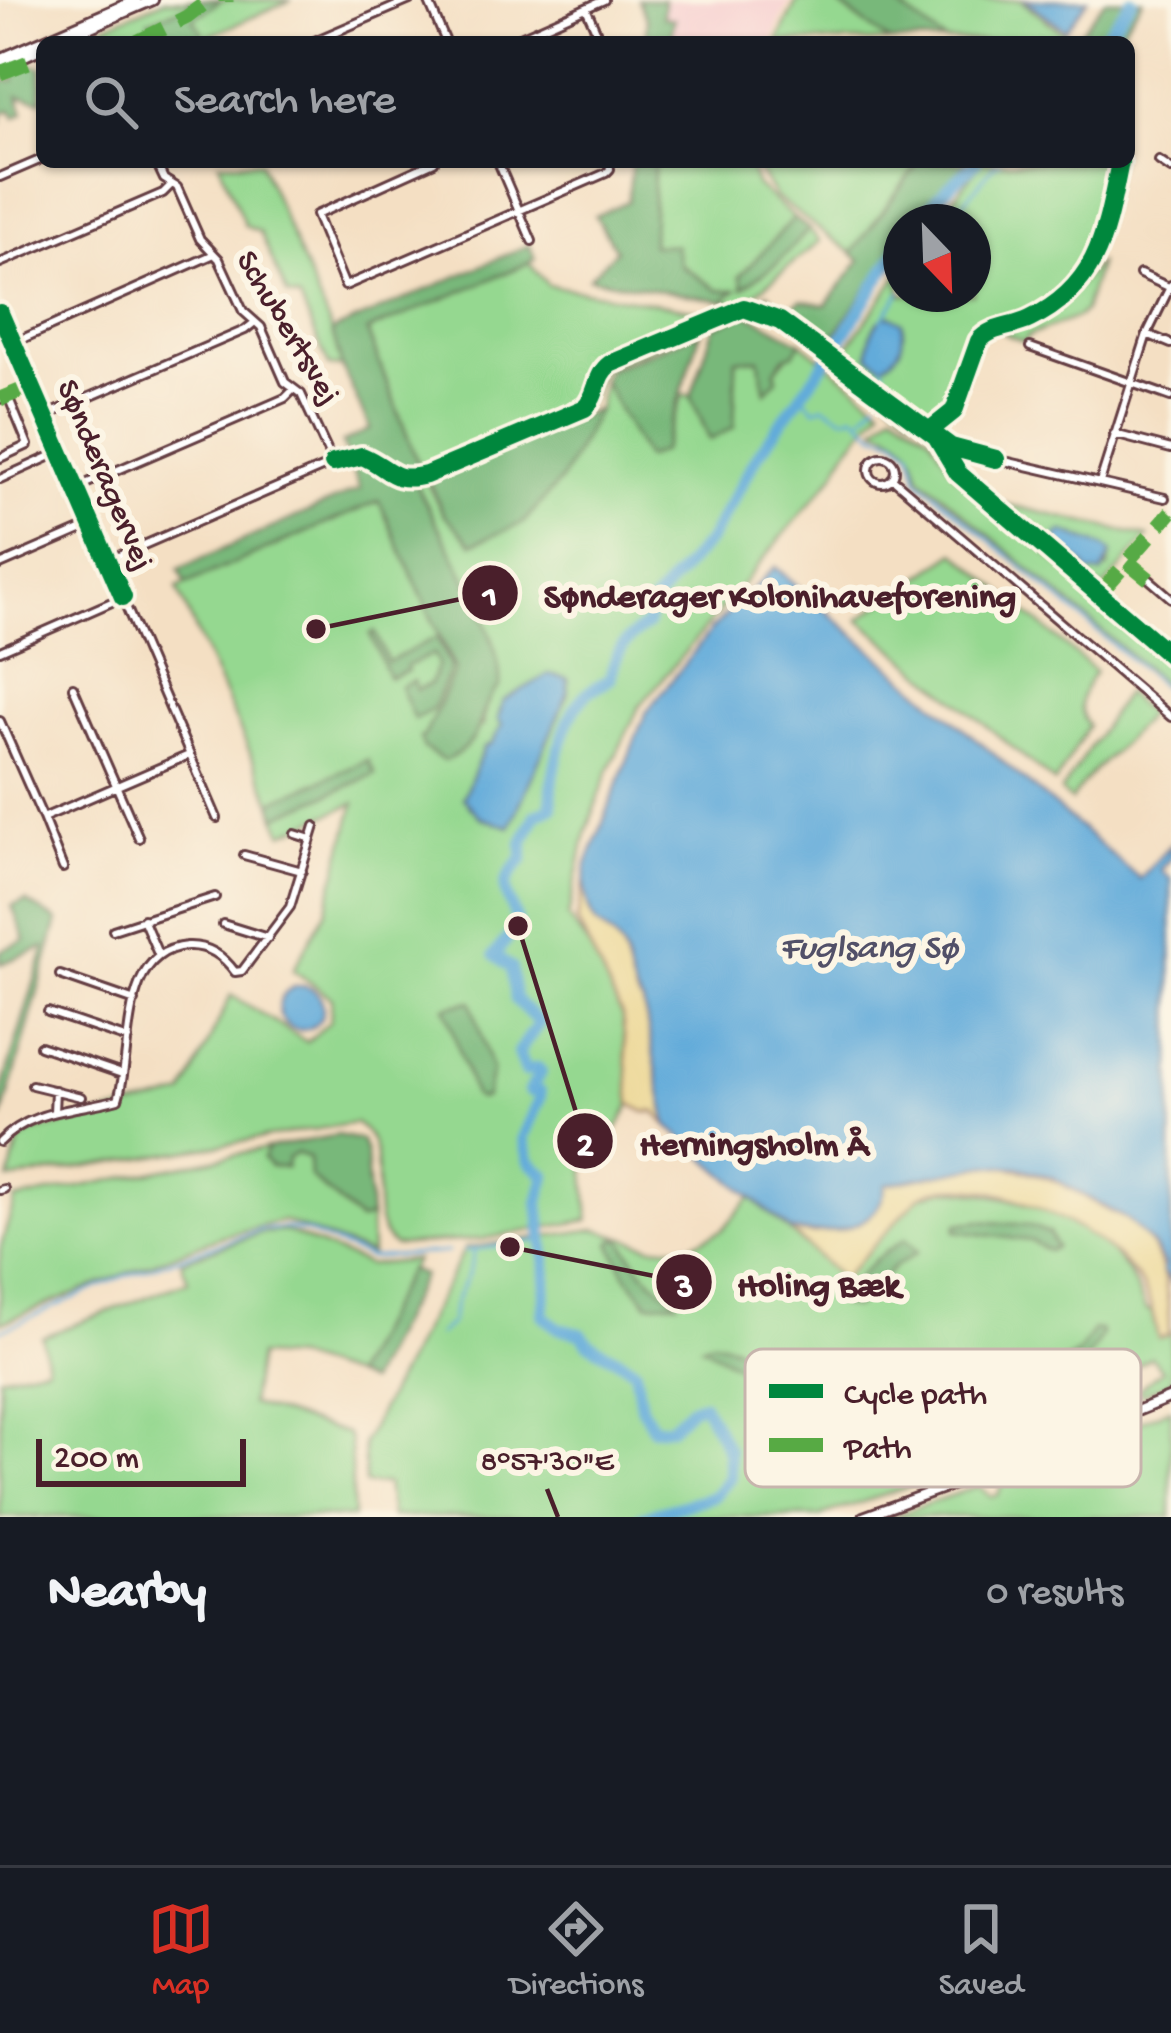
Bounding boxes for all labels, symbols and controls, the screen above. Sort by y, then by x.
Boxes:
search box [36,36,1135,168]
icon: search [78,69,144,135]
text: Search here [174,76,396,129]
north arrow [883,204,991,312]
street label: Schubertsvej [225,245,347,413]
street label: Sønderagervej [46,375,160,577]
callout: Sønderager Kolonihaveforening [460,557,1040,629]
text: 1 [481,578,497,621]
text: Sønderager Kolonihaveforening [544,578,1016,621]
water label: Fuglsang Sø [780,929,960,972]
callout: Herningsholm Å [555,1105,892,1177]
text: 2 [576,1126,594,1169]
text: Herningsholm Å [640,1126,871,1169]
callout: Holing Bæk [654,1246,925,1318]
text: 3 [674,1267,693,1310]
text: Holing Bæk [737,1267,905,1310]
legend [745,1349,1141,1487]
text: Cycle path [844,1378,987,1416]
text: Path [843,1432,912,1470]
scale bar [36,1433,246,1486]
text: 200 m [54,1441,139,1479]
text: 8°57'30"E [481,1447,615,1482]
text: Nearby [48,1565,206,1625]
text: 0 results [986,1572,1123,1618]
tab: Map [148,1896,214,2006]
tab: Directions [509,1896,643,2006]
tab: Saved [939,1896,1023,2006]

